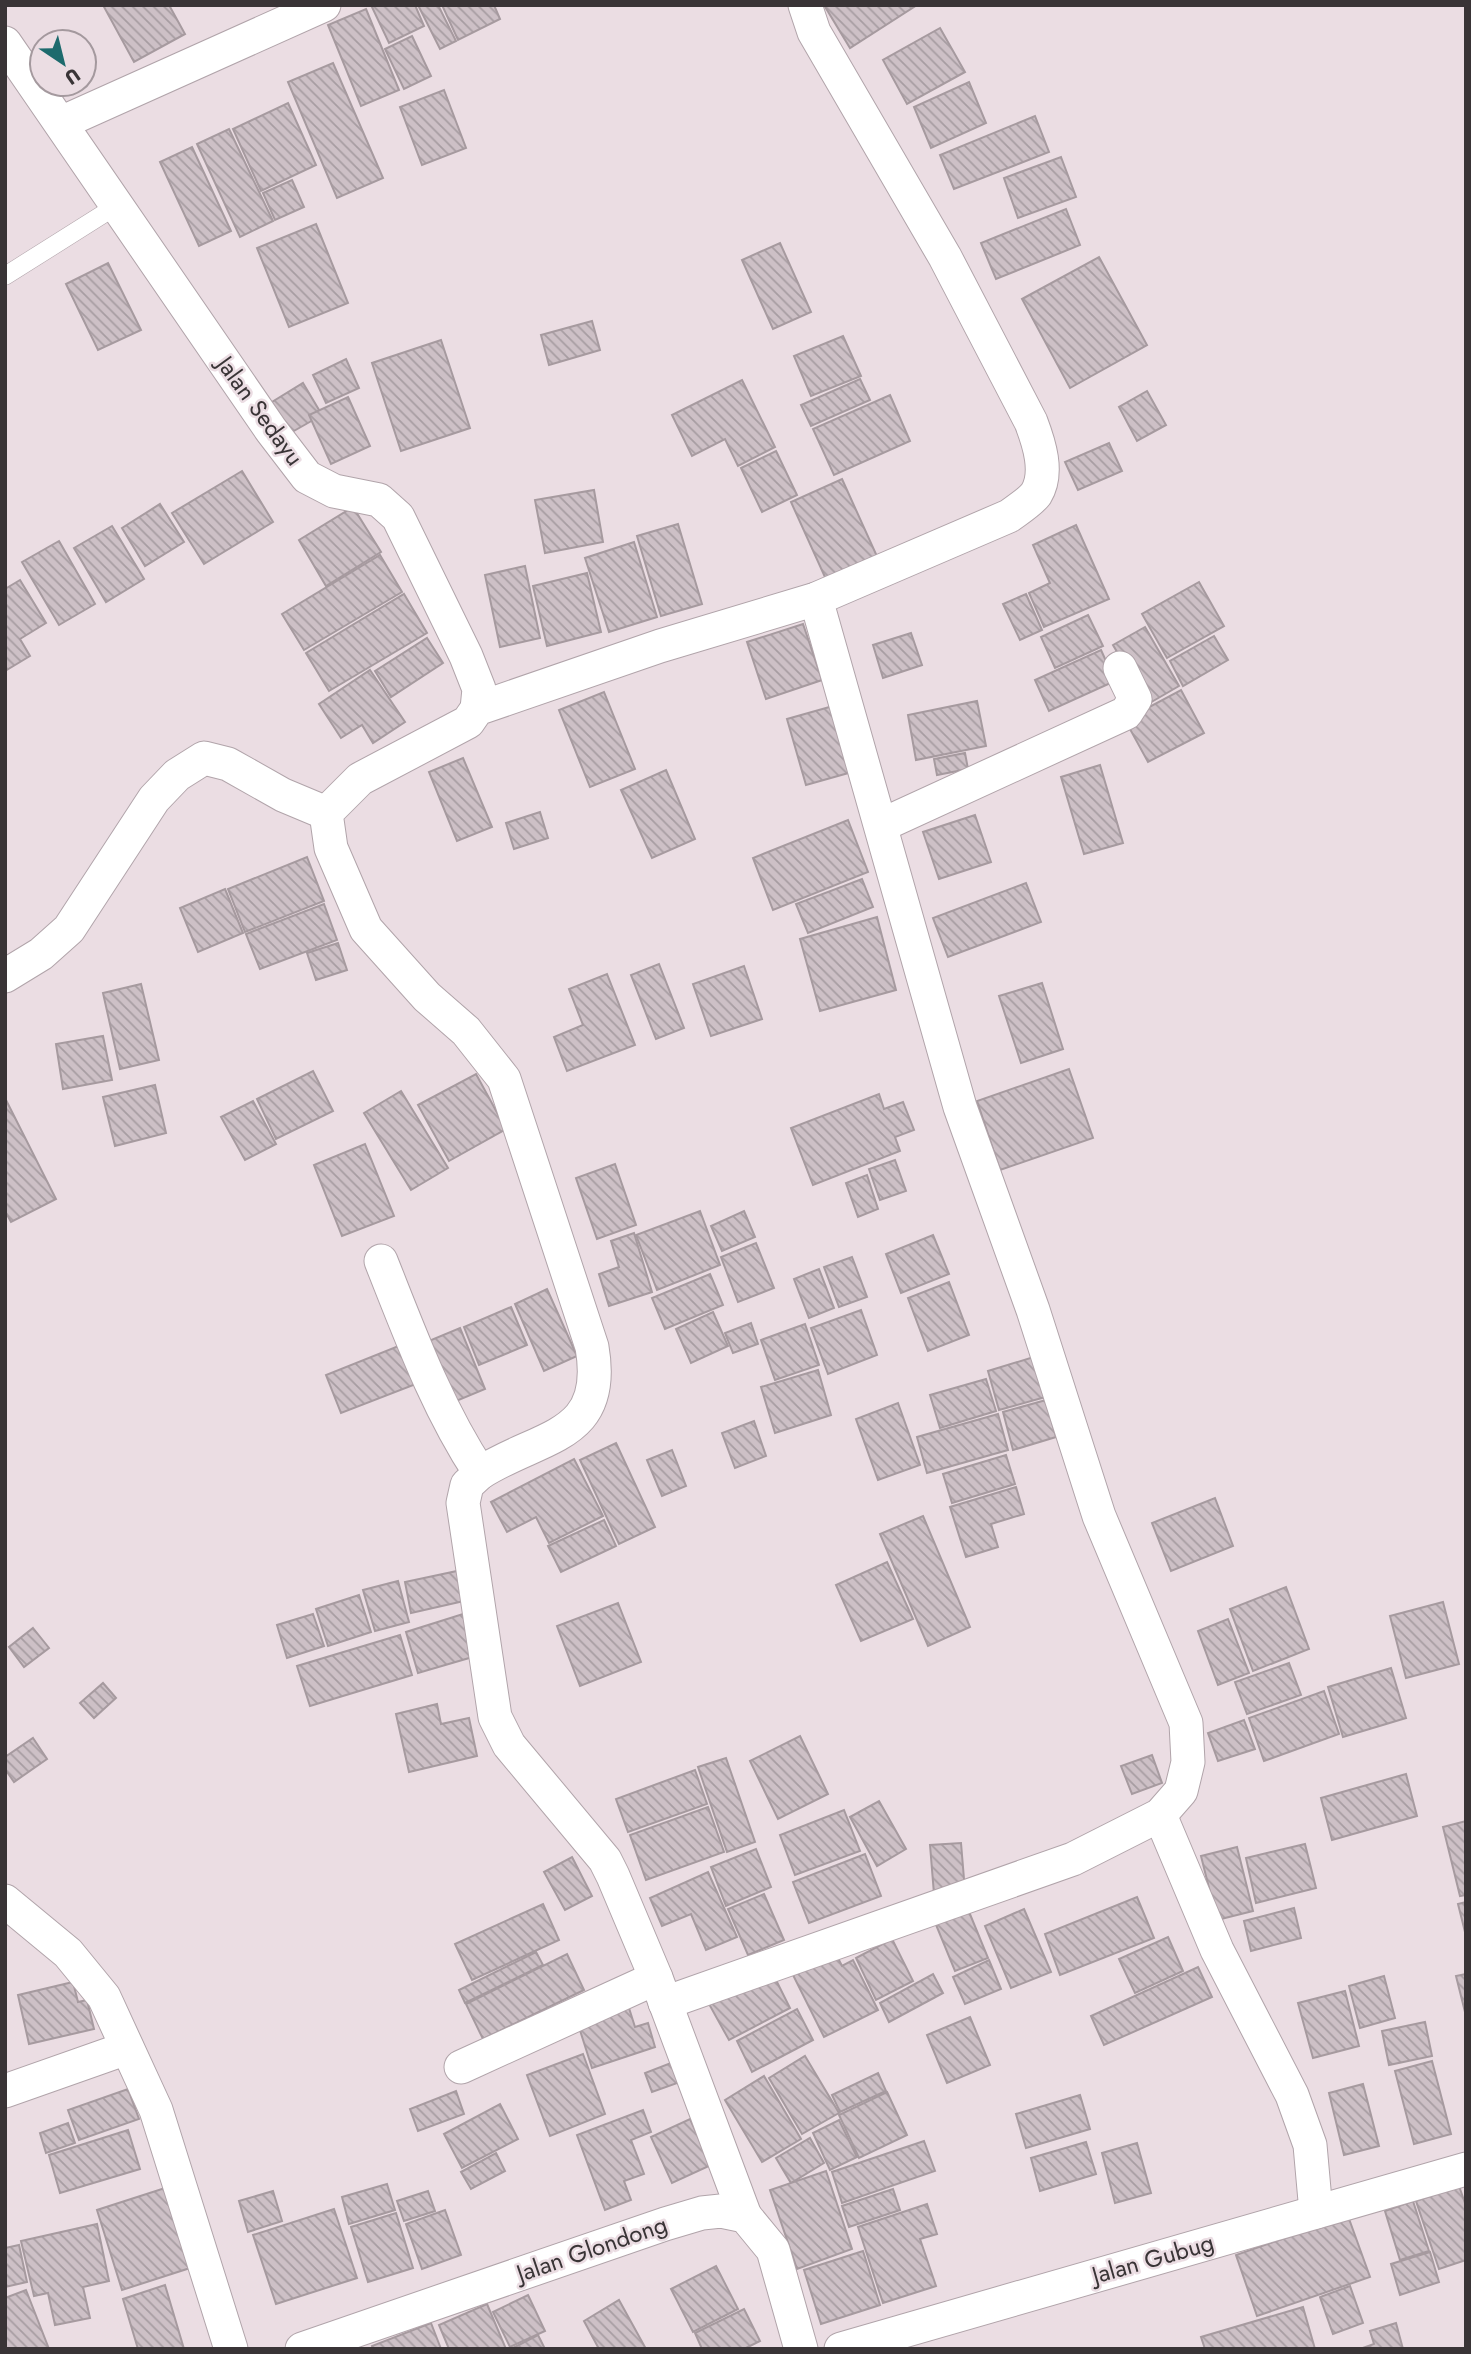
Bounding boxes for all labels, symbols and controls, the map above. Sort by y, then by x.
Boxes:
north arrow [28,28,98,98]
text: U [59,62,86,91]
street label: Jalan Sedayu [207,346,312,473]
street label: Jalan Glondong [509,2206,672,2292]
street label: Jalan Gubug [1085,2224,1218,2293]

